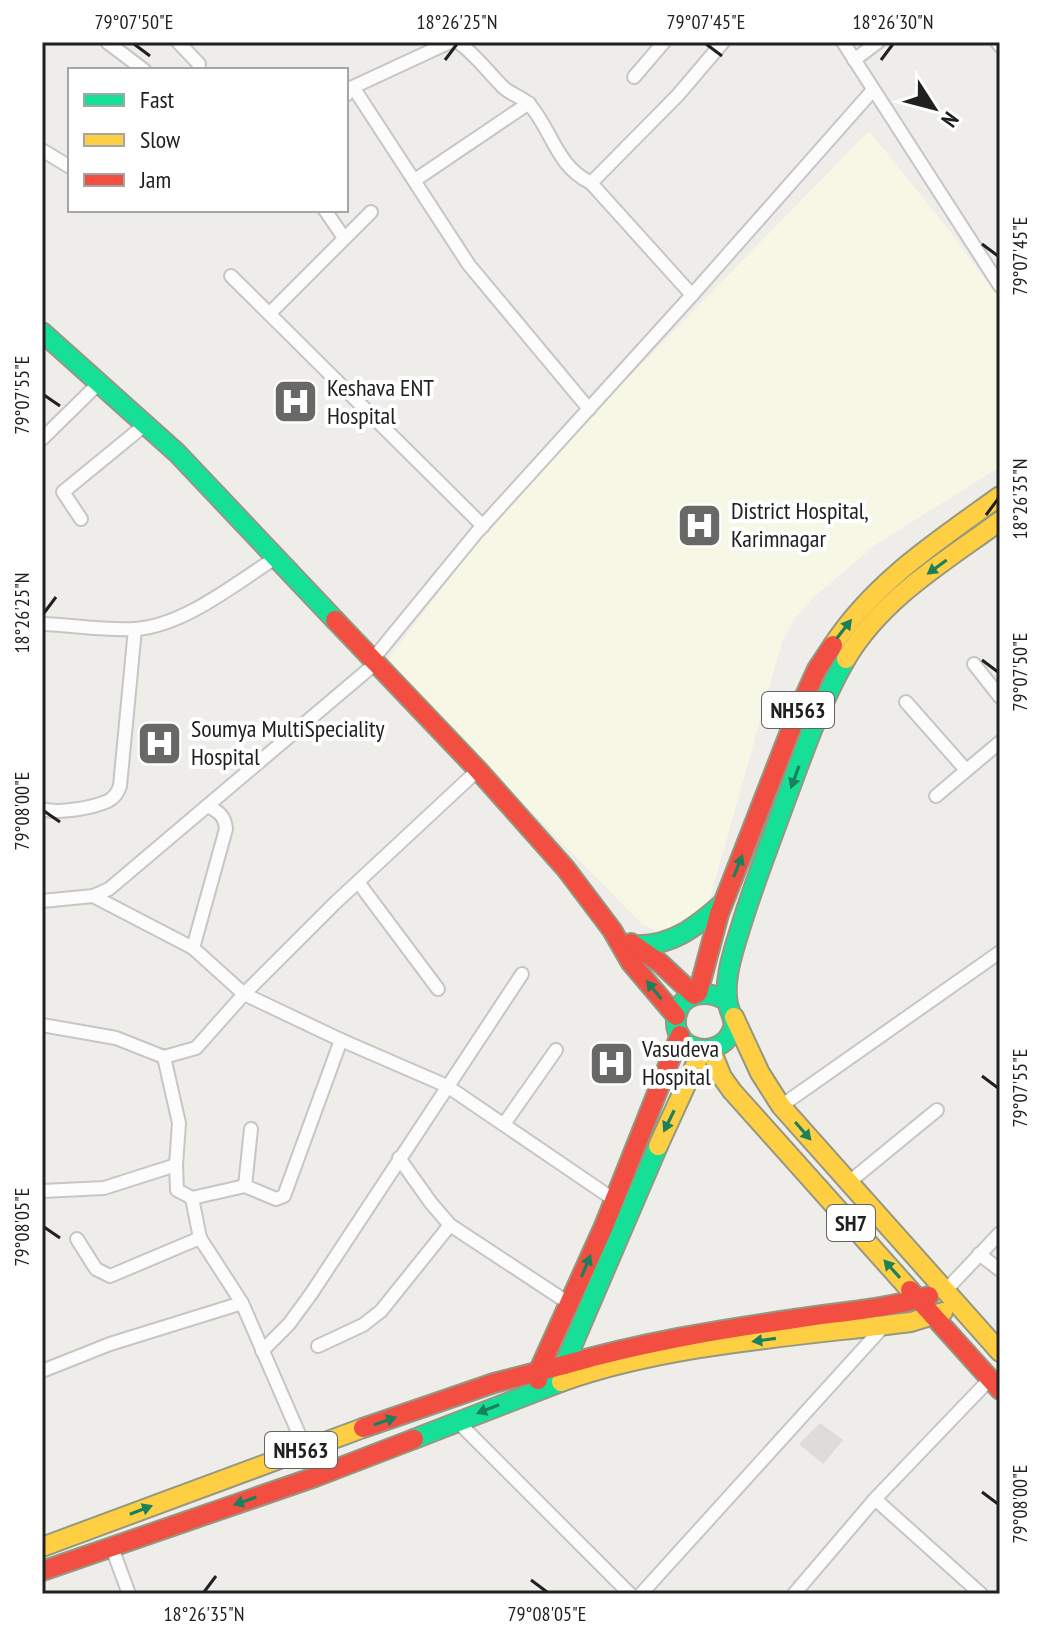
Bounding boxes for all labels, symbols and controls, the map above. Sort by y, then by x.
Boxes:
text: 79°07'50"E [95,9,173,35]
text: 18°26'25"N [417,9,497,35]
text: 79°07'45"E [667,9,745,35]
text: 18°26'30"N [853,9,933,35]
legend [68,68,348,212]
north arrow [894,68,974,148]
text: Fast [140,84,175,115]
text: N [935,107,965,133]
text: Slow [140,124,181,155]
text: Jam [139,164,171,195]
text: 79°07'45"E [1007,217,1033,295]
text: 79°07'55"E [9,356,35,434]
place label: Keshava ENT Hospital [327,372,434,431]
hospital icon: Keshava ENT Hospital [272,378,320,426]
text: 18°26'35"N [1007,459,1033,539]
place label: District Hospital, Karimnagar [731,495,869,554]
hospital icon: District Hospital, Karimnagar [676,501,724,549]
one-way arrow [927,559,947,575]
text: 18°26'25"N [9,573,35,653]
one-way arrow [835,619,852,639]
text: 79°07'50"E [1007,633,1033,711]
road number: NH563 [762,692,834,728]
place label: Soumya MultiSpeciality Hospital [191,713,385,772]
hospital icon: Soumya MultiSpeciality Hospital [136,719,184,767]
one-way arrow [788,766,800,790]
text: 79°08'00"E [9,772,35,850]
one-way arrow [732,854,745,877]
one-way arrow [646,980,663,1000]
place label: Vasudeva Hospital [641,1033,719,1092]
hospital icon: Vasudeva Hospital [587,1039,635,1087]
text: 79°07'55"E [1007,1049,1033,1127]
one-way arrow [662,1109,676,1132]
one-way arrow [794,1121,811,1141]
text: 79°08'05"E [9,1188,35,1266]
road number: SH7 [827,1205,875,1241]
one-way arrow [580,1254,593,1278]
one-way arrow [884,1259,901,1279]
one-way arrow [751,1334,776,1347]
one-way arrow [475,1403,499,1416]
one-way arrow [374,1414,398,1426]
road number: NH563 [265,1432,337,1468]
text: 79°08'00"E [1007,1465,1033,1543]
one-way arrow [232,1496,256,1508]
one-way arrow [129,1503,153,1516]
text: 18°26'35"N [164,1601,244,1627]
text: 79°08'05"E [508,1601,586,1627]

